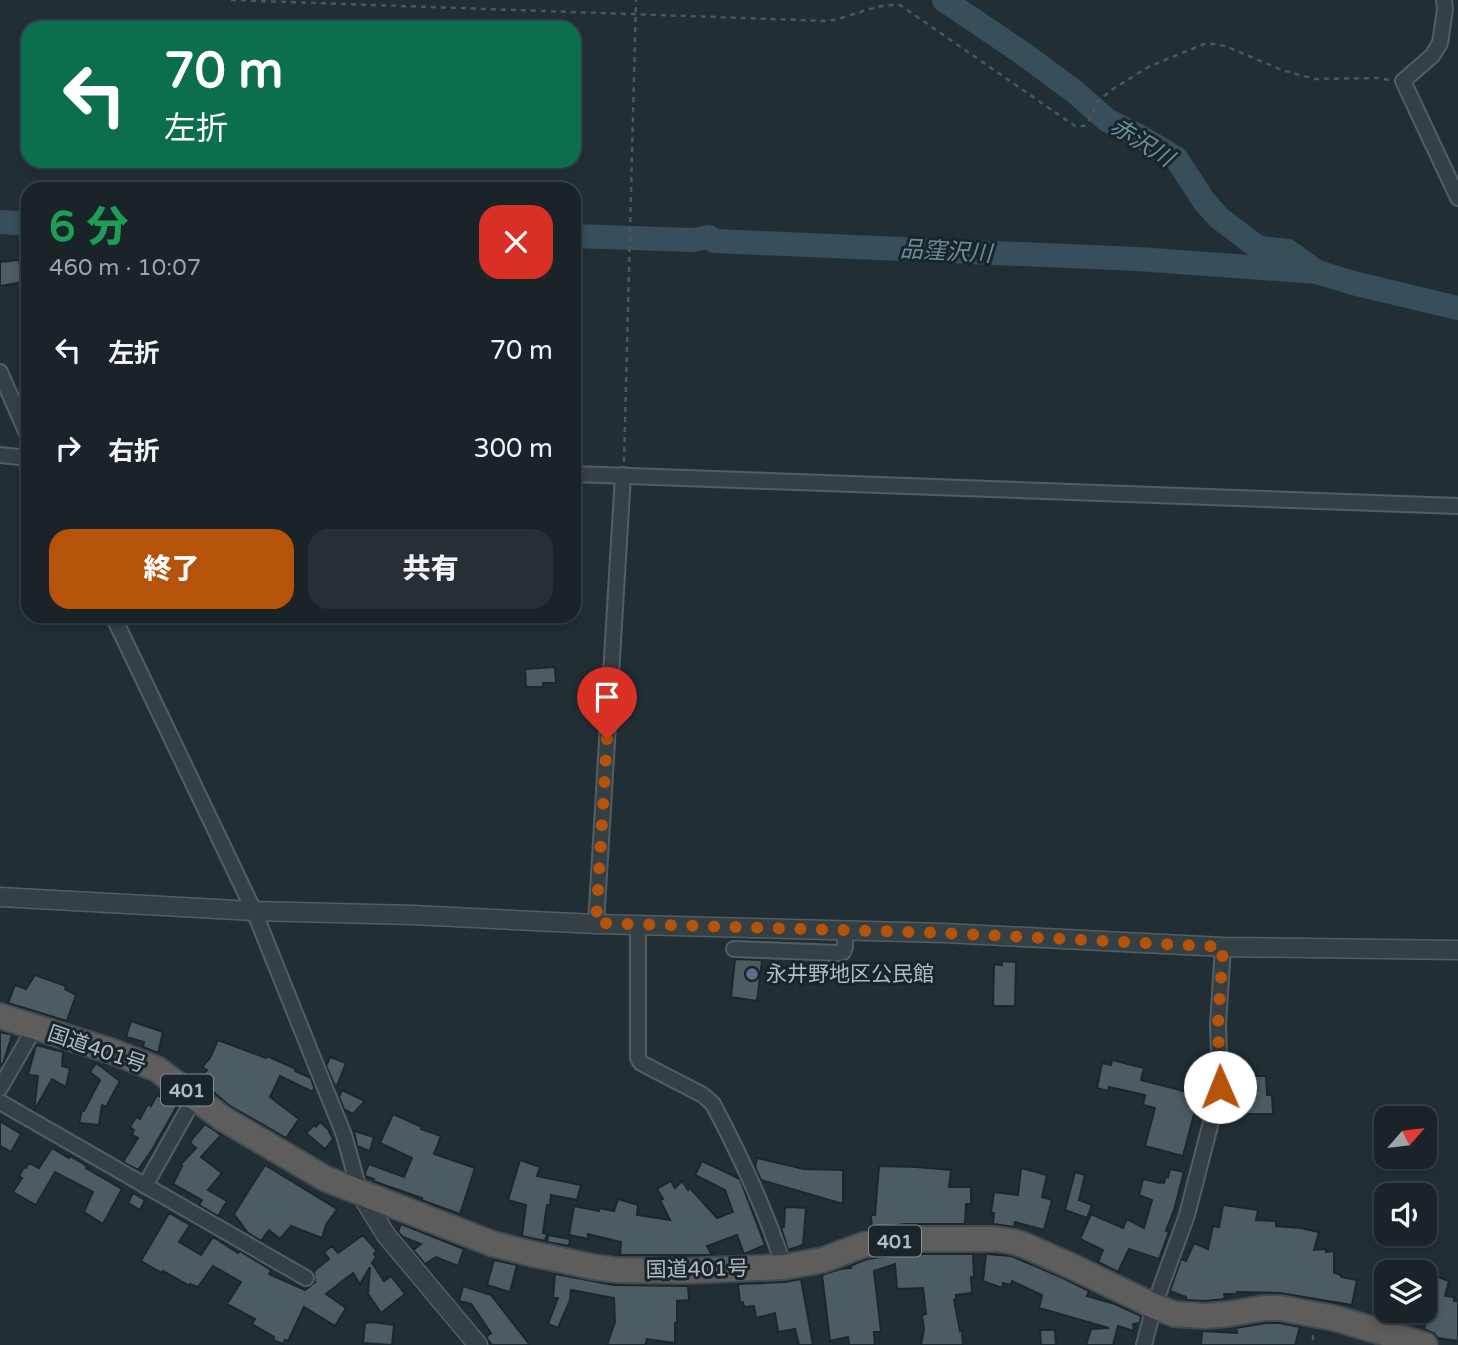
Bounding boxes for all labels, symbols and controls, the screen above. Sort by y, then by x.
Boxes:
text: 70 m [164,42,283,101]
icon: left [49,49,140,140]
text: 左折 [164,110,228,148]
water label: 赤沢川 [1105,113,1181,175]
text: 6 分 [49,202,128,253]
button: close [479,205,553,279]
water label: 品窪沢川 [899,236,996,269]
text: 460 m · 10:07 [49,254,201,282]
icon: left [49,331,87,369]
text: 70 m [490,335,553,366]
text: 左折 [108,338,160,369]
icon: right [49,429,87,467]
text: 300 m [473,433,553,464]
text: 右折 [108,436,160,467]
button: 終了 [49,529,294,609]
button: 共有 [308,529,553,609]
pin [577,667,637,739]
icon: arrive [588,678,626,716]
place label: 永井野地区公民館 [766,962,934,987]
marker: 永井野地区公民館 [744,966,760,982]
street label: 国道401号 [44,1021,149,1078]
position arrow [1183,1050,1257,1124]
road number: 401 [161,1074,213,1106]
north arrow [1374,1106,1437,1169]
map controls [1374,1106,1437,1323]
button: sound [1374,1183,1437,1246]
road number: 401 [869,1226,921,1256]
street label: 国道401号 [646,1256,749,1283]
button: layers [1374,1260,1437,1323]

